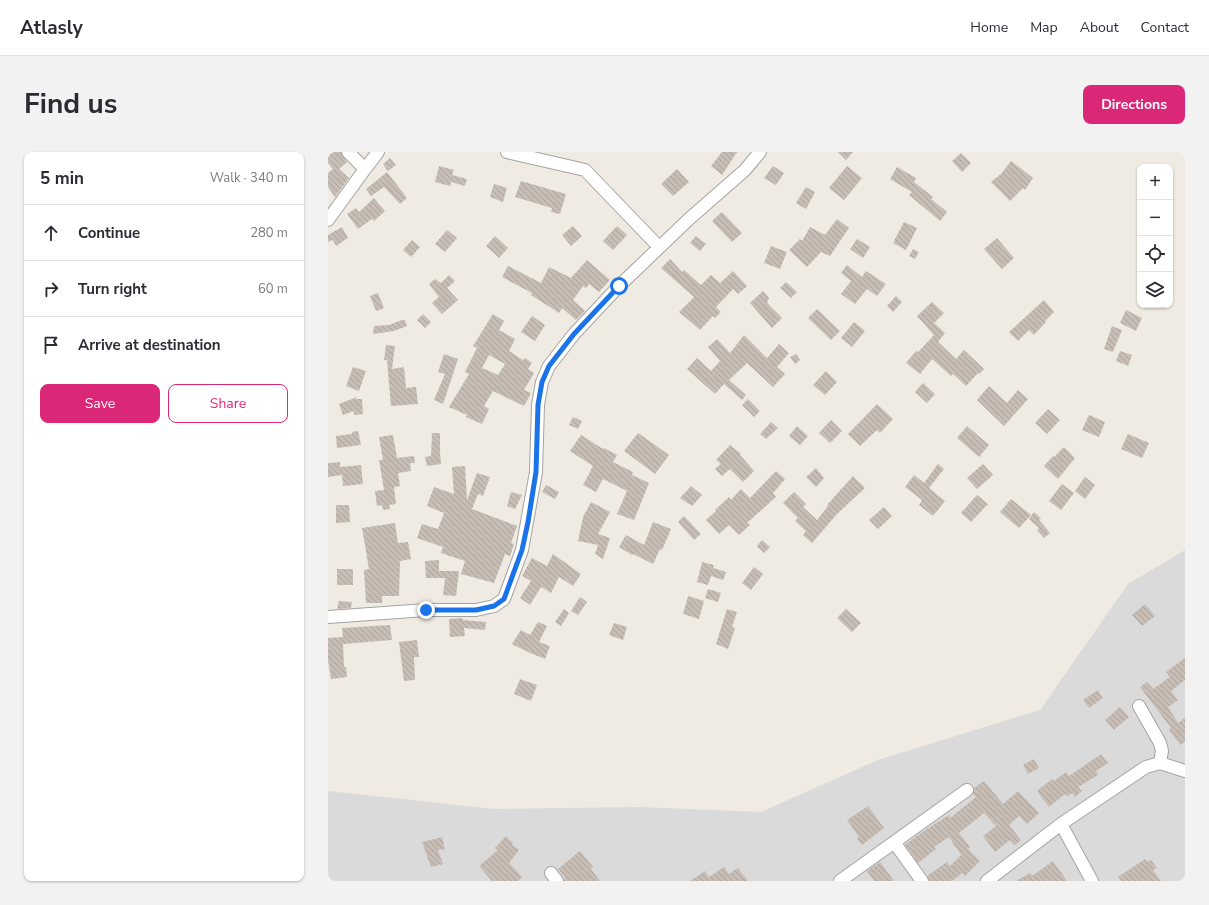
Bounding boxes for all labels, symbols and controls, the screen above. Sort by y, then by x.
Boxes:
text: Atlasly [20,15,83,41]
text: Home [970,18,1008,37]
text: Map [1030,18,1058,37]
text: About [1080,18,1119,37]
text: Contact [1141,18,1189,37]
text: Find us [24,85,118,123]
button: Directions [1083,85,1185,124]
map controls [1137,164,1173,308]
button: + [1137,164,1173,200]
text: 5 min [40,167,84,190]
text: Walk · 340 m [210,169,288,187]
button: − [1137,200,1173,236]
icon: ahead [40,222,62,244]
text: Continue [78,223,140,243]
text: 280 m [250,224,288,242]
button: locate [1137,236,1173,272]
button: layers [1137,272,1173,308]
route start [610,277,628,295]
icon: right [40,278,62,300]
text: Turn right [78,279,147,299]
text: 60 m [258,280,288,298]
icon: arrive [40,334,62,356]
text: Arrive at destination [78,335,221,355]
button: Save [40,384,160,423]
button: Share [168,384,288,423]
route end [417,601,435,619]

